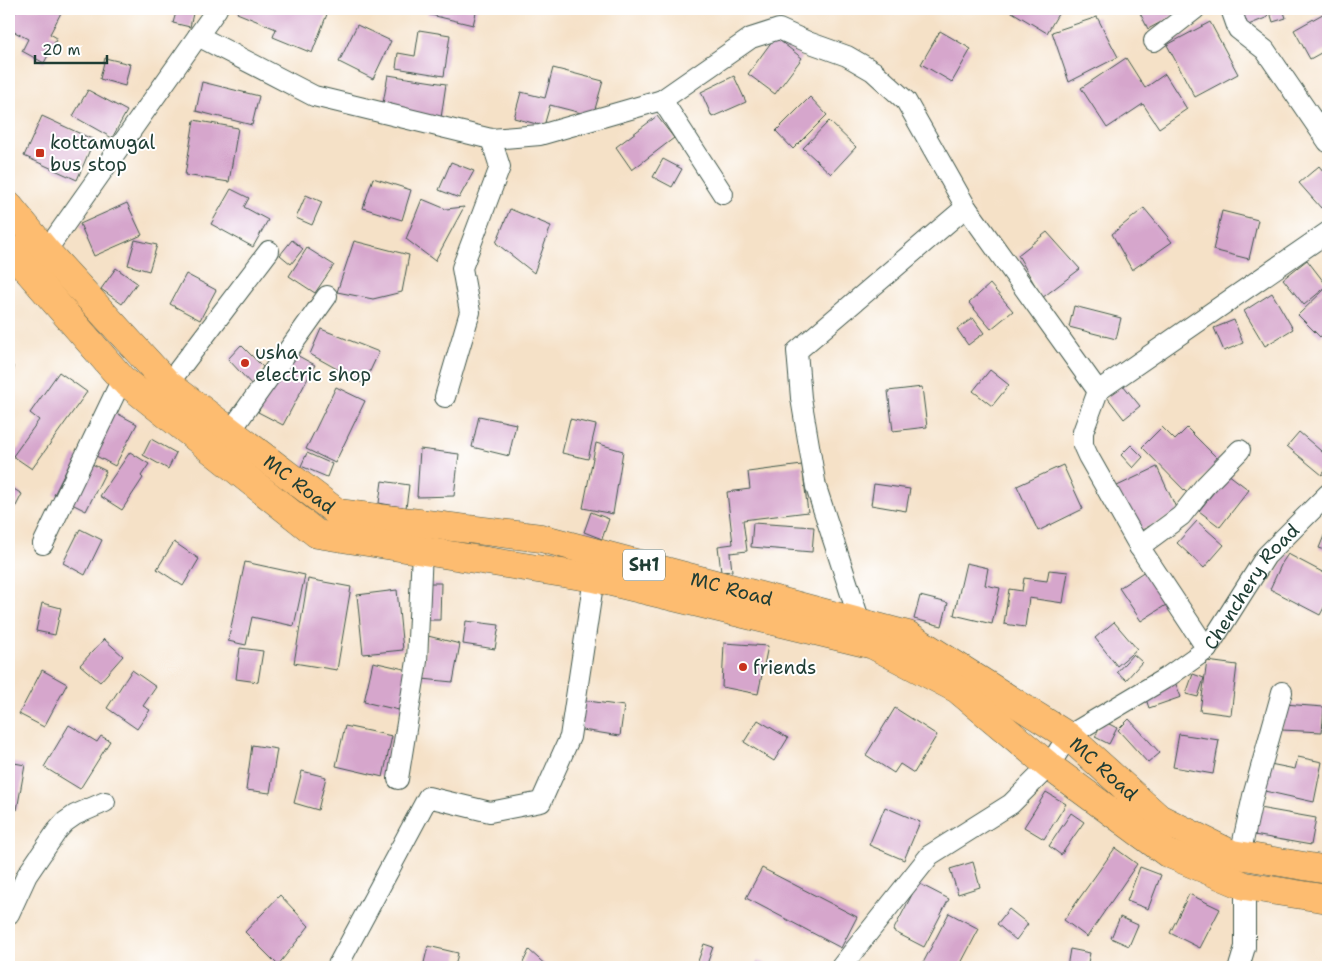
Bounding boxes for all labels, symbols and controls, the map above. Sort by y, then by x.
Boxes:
scale bar [35,32,108,64]
text: 20 m [42,40,81,60]
place label: kottamugal bus stop [50,130,155,177]
marker: kottamugal bus stop [34,147,46,159]
place label: usha electric shop [255,340,371,387]
marker: usha electric shop [239,357,251,369]
street label: MC Road [258,449,340,520]
street label: Chenchery Road [1198,518,1305,654]
road number: SH1 [623,550,665,580]
street label: MC Road [688,566,775,612]
place label: friends [753,655,817,680]
marker: friends [737,661,749,673]
street label: MC Road [1064,731,1143,806]

